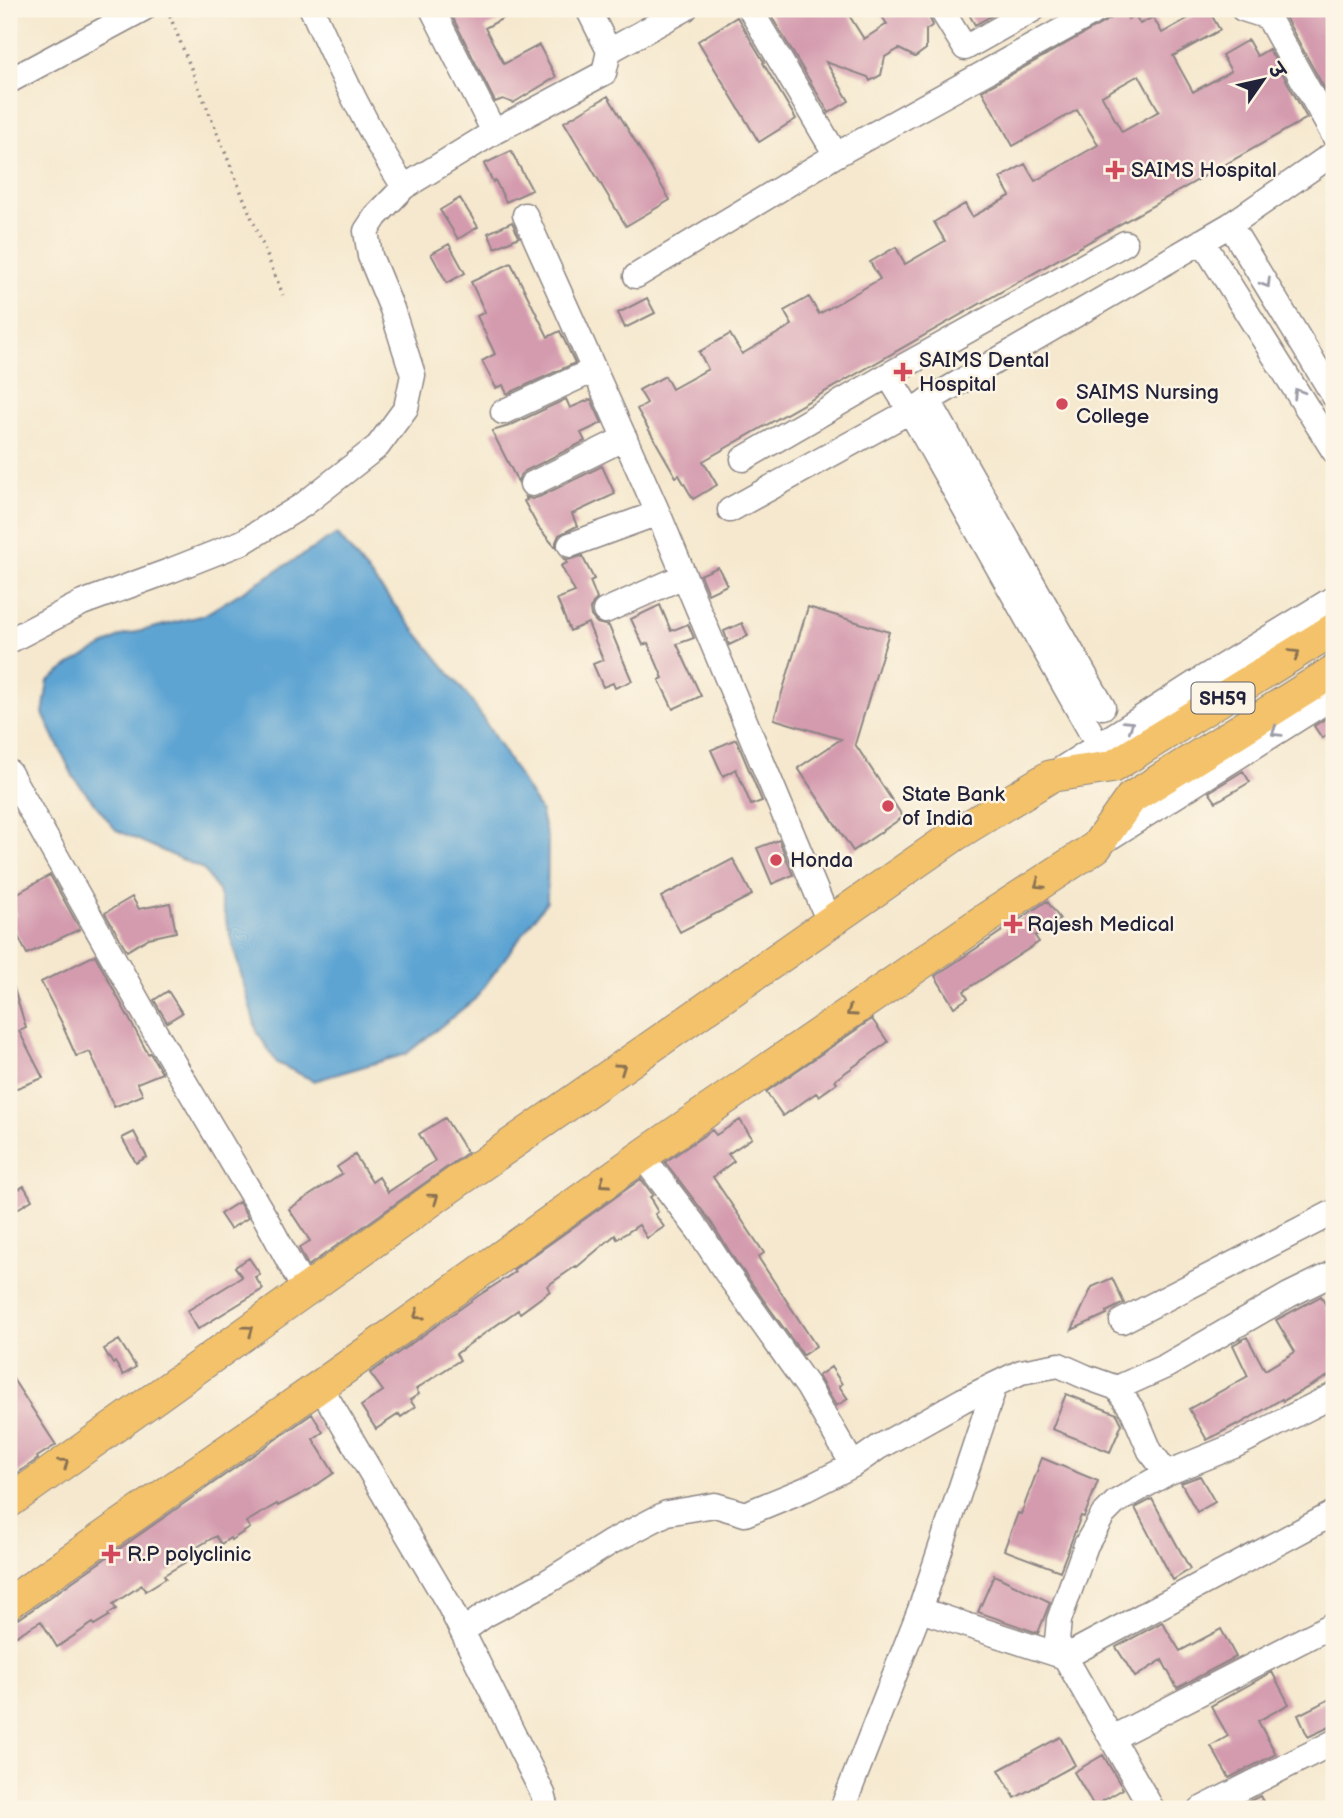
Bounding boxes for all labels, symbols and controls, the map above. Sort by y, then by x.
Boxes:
north arrow [1228,46,1298,116]
text: उ [1262,58,1290,85]
place label: SAIMS Hospital [1131,158,1277,183]
marker: SAIMS Hospital [1105,160,1125,180]
one-way arrow [1258,276,1271,289]
place label: SAIMS Dental Hospital [919,348,1049,397]
marker: SAIMS Dental Hospital [893,362,913,382]
place label: SAIMS Nursing College [1076,380,1219,429]
one-way arrow [1293,388,1306,401]
marker: SAIMS Nursing College [1054,396,1070,412]
one-way arrow [1288,649,1301,662]
road number: SH59 [1192,682,1254,713]
one-way arrow [1121,721,1134,734]
one-way arrow [1271,724,1284,737]
place label: State Bank of India [902,782,1005,831]
marker: State Bank of India [880,798,896,814]
place label: Honda [790,848,853,873]
marker: Honda [768,852,784,868]
one-way arrow [1034,876,1047,888]
place label: Rajesh Medical [1027,912,1174,937]
marker: Rajesh Medical [1005,916,1021,932]
one-way arrow [846,1004,859,1016]
one-way arrow [613,1064,626,1076]
one-way arrow [599,1175,612,1188]
one-way arrow [426,1194,439,1206]
one-way arrow [413,1307,426,1319]
one-way arrow [241,1326,254,1338]
one-way arrow [56,1459,69,1471]
place label: R.P polyclinic [127,1542,251,1567]
marker: R.P polyclinic [101,1544,121,1564]

